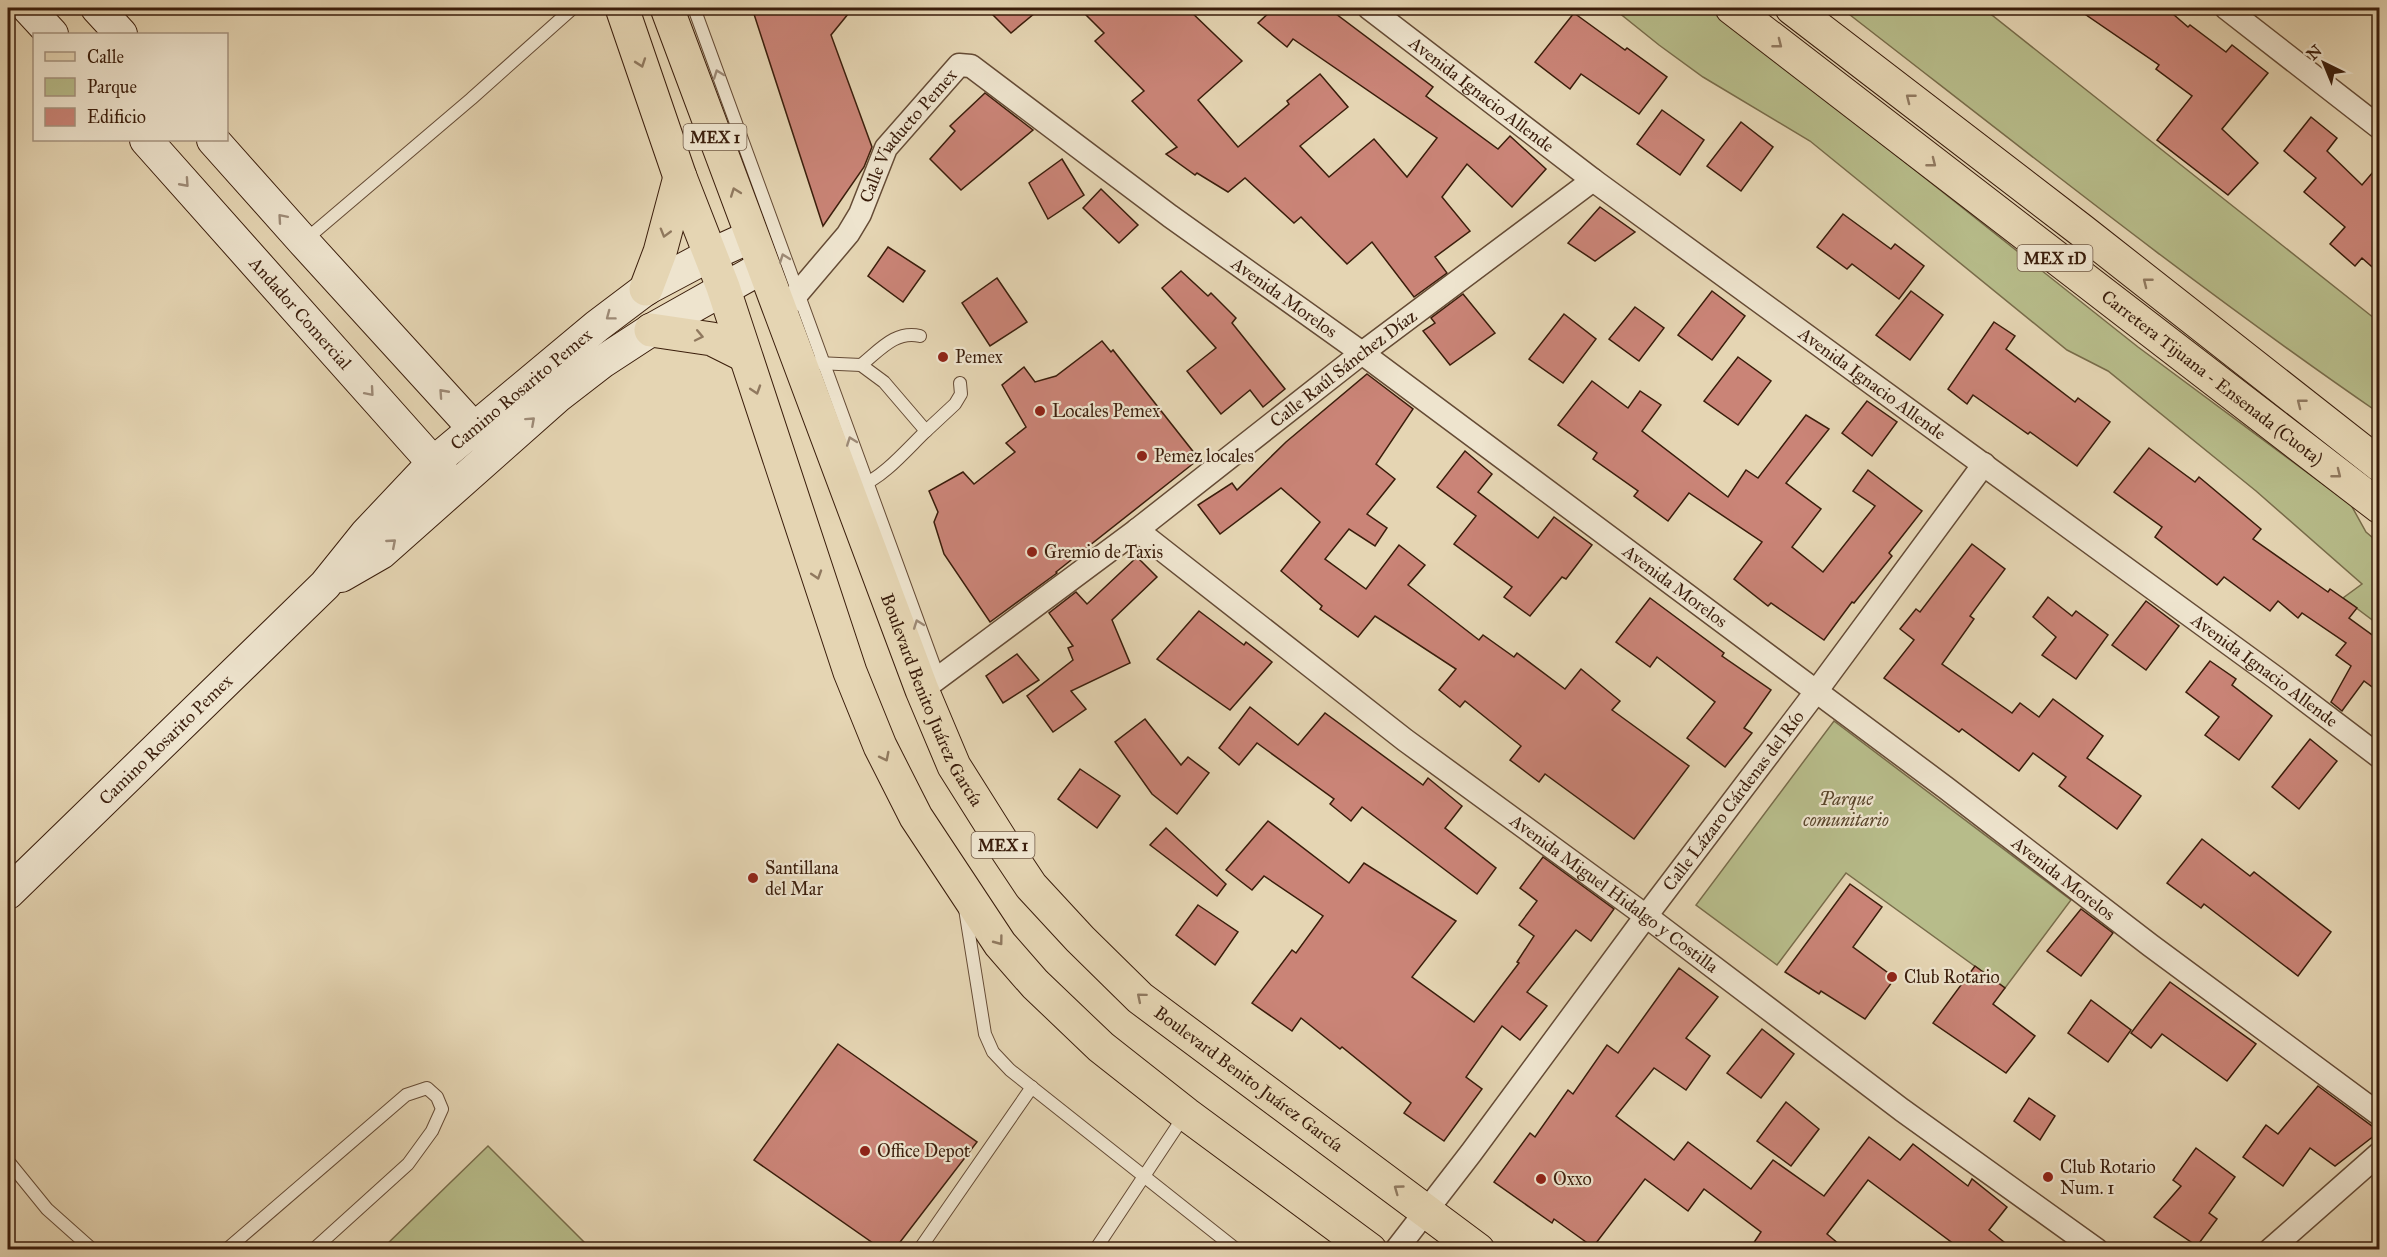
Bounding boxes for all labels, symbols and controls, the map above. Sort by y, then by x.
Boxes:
street label: Avenida Ignacio Allende [1404,31,1559,157]
legend [33,33,228,141]
north arrow [2294,33,2354,93]
one-way arrow [1771,36,1782,47]
text: N [2303,41,2326,64]
text: Calle [87,46,124,68]
one-way arrow [633,57,646,68]
street label: Calle Viaducto Pemex [855,64,962,206]
one-way arrow [713,69,726,80]
text: Parque [87,76,137,99]
one-way arrow [1906,95,1917,106]
text: Edificio [87,106,146,128]
road number: MEX 1 [684,124,746,150]
one-way arrow [1926,156,1937,167]
one-way arrow [178,176,189,187]
one-way arrow [730,187,743,198]
one-way arrow [279,214,290,225]
one-way arrow [660,227,672,238]
road number: MEX 1D [2018,245,2092,271]
street label: Andador Comercial [244,252,356,374]
street label: Avenida Morelos [1226,252,1341,343]
one-way arrow [779,253,792,264]
one-way arrow [2143,279,2154,290]
street label: Carretera Tijuana - Ensenada (Cuota) [2097,285,2327,471]
street label: Calle Raúl Sánchez Díaz [1265,305,1421,432]
one-way arrow [605,309,616,320]
street label: Avenida Ignacio Allende [1793,322,1950,445]
street label: Camino Rosarito Pemex [446,324,596,455]
one-way arrow [694,329,704,342]
place label: Pemex [955,346,1003,368]
marker: Pemex [936,350,950,364]
one-way arrow [748,384,761,395]
one-way arrow [363,385,374,396]
one-way arrow [439,389,450,400]
one-way arrow [2296,399,2307,410]
place label: Locales Pemex [1052,400,1160,422]
marker: Locales Pemex [1033,404,1047,418]
one-way arrow [523,417,534,428]
one-way arrow [845,436,858,447]
place label: Pemez locales [1154,445,1254,467]
marker: Pemez locales [1135,449,1149,463]
one-way arrow [2330,467,2341,478]
one-way arrow [385,539,396,550]
street label: Avenida Morelos [1618,540,1732,632]
place label: Gremio de Taxis [1044,541,1163,563]
marker: Gremio de Taxis [1025,545,1039,559]
one-way arrow [810,569,822,580]
street label: Boulevard Benito Juárez García [876,590,988,811]
street label: Avenida Ignacio Allende [2186,608,2342,732]
one-way arrow [913,619,926,630]
street label: Camino Rosarito Pemex [94,670,237,810]
street label: Calle Lázaro Cárdenas del Río [1658,706,1809,895]
one-way arrow [878,751,890,762]
park label: Parque comunitario [1803,788,1889,831]
street label: Avenida Miguel Hidalgo y Costilla [1505,809,1723,978]
street label: Avenida Morelos [2007,831,2120,925]
road number: MEX 1 [972,832,1034,858]
place label: Santillana del Mar [765,857,839,900]
marker: Santillana del Mar [746,871,760,885]
one-way arrow [991,934,1002,945]
place label: Club Rotario [1904,966,2000,988]
marker: Club Rotario [1885,970,1899,984]
one-way arrow [1137,993,1148,1004]
street label: Boulevard Benito Juárez García [1150,1001,1348,1157]
place label: Office Depot [877,1140,971,1162]
marker: Office Depot [858,1144,872,1158]
place label: Club Rotario Num. 1 [2060,1156,2156,1199]
place label: Oxxo [1553,1168,1592,1190]
marker: Club Rotario Num. 1 [2041,1170,2055,1184]
marker: Oxxo [1534,1172,1548,1186]
one-way arrow [1393,1185,1404,1196]

